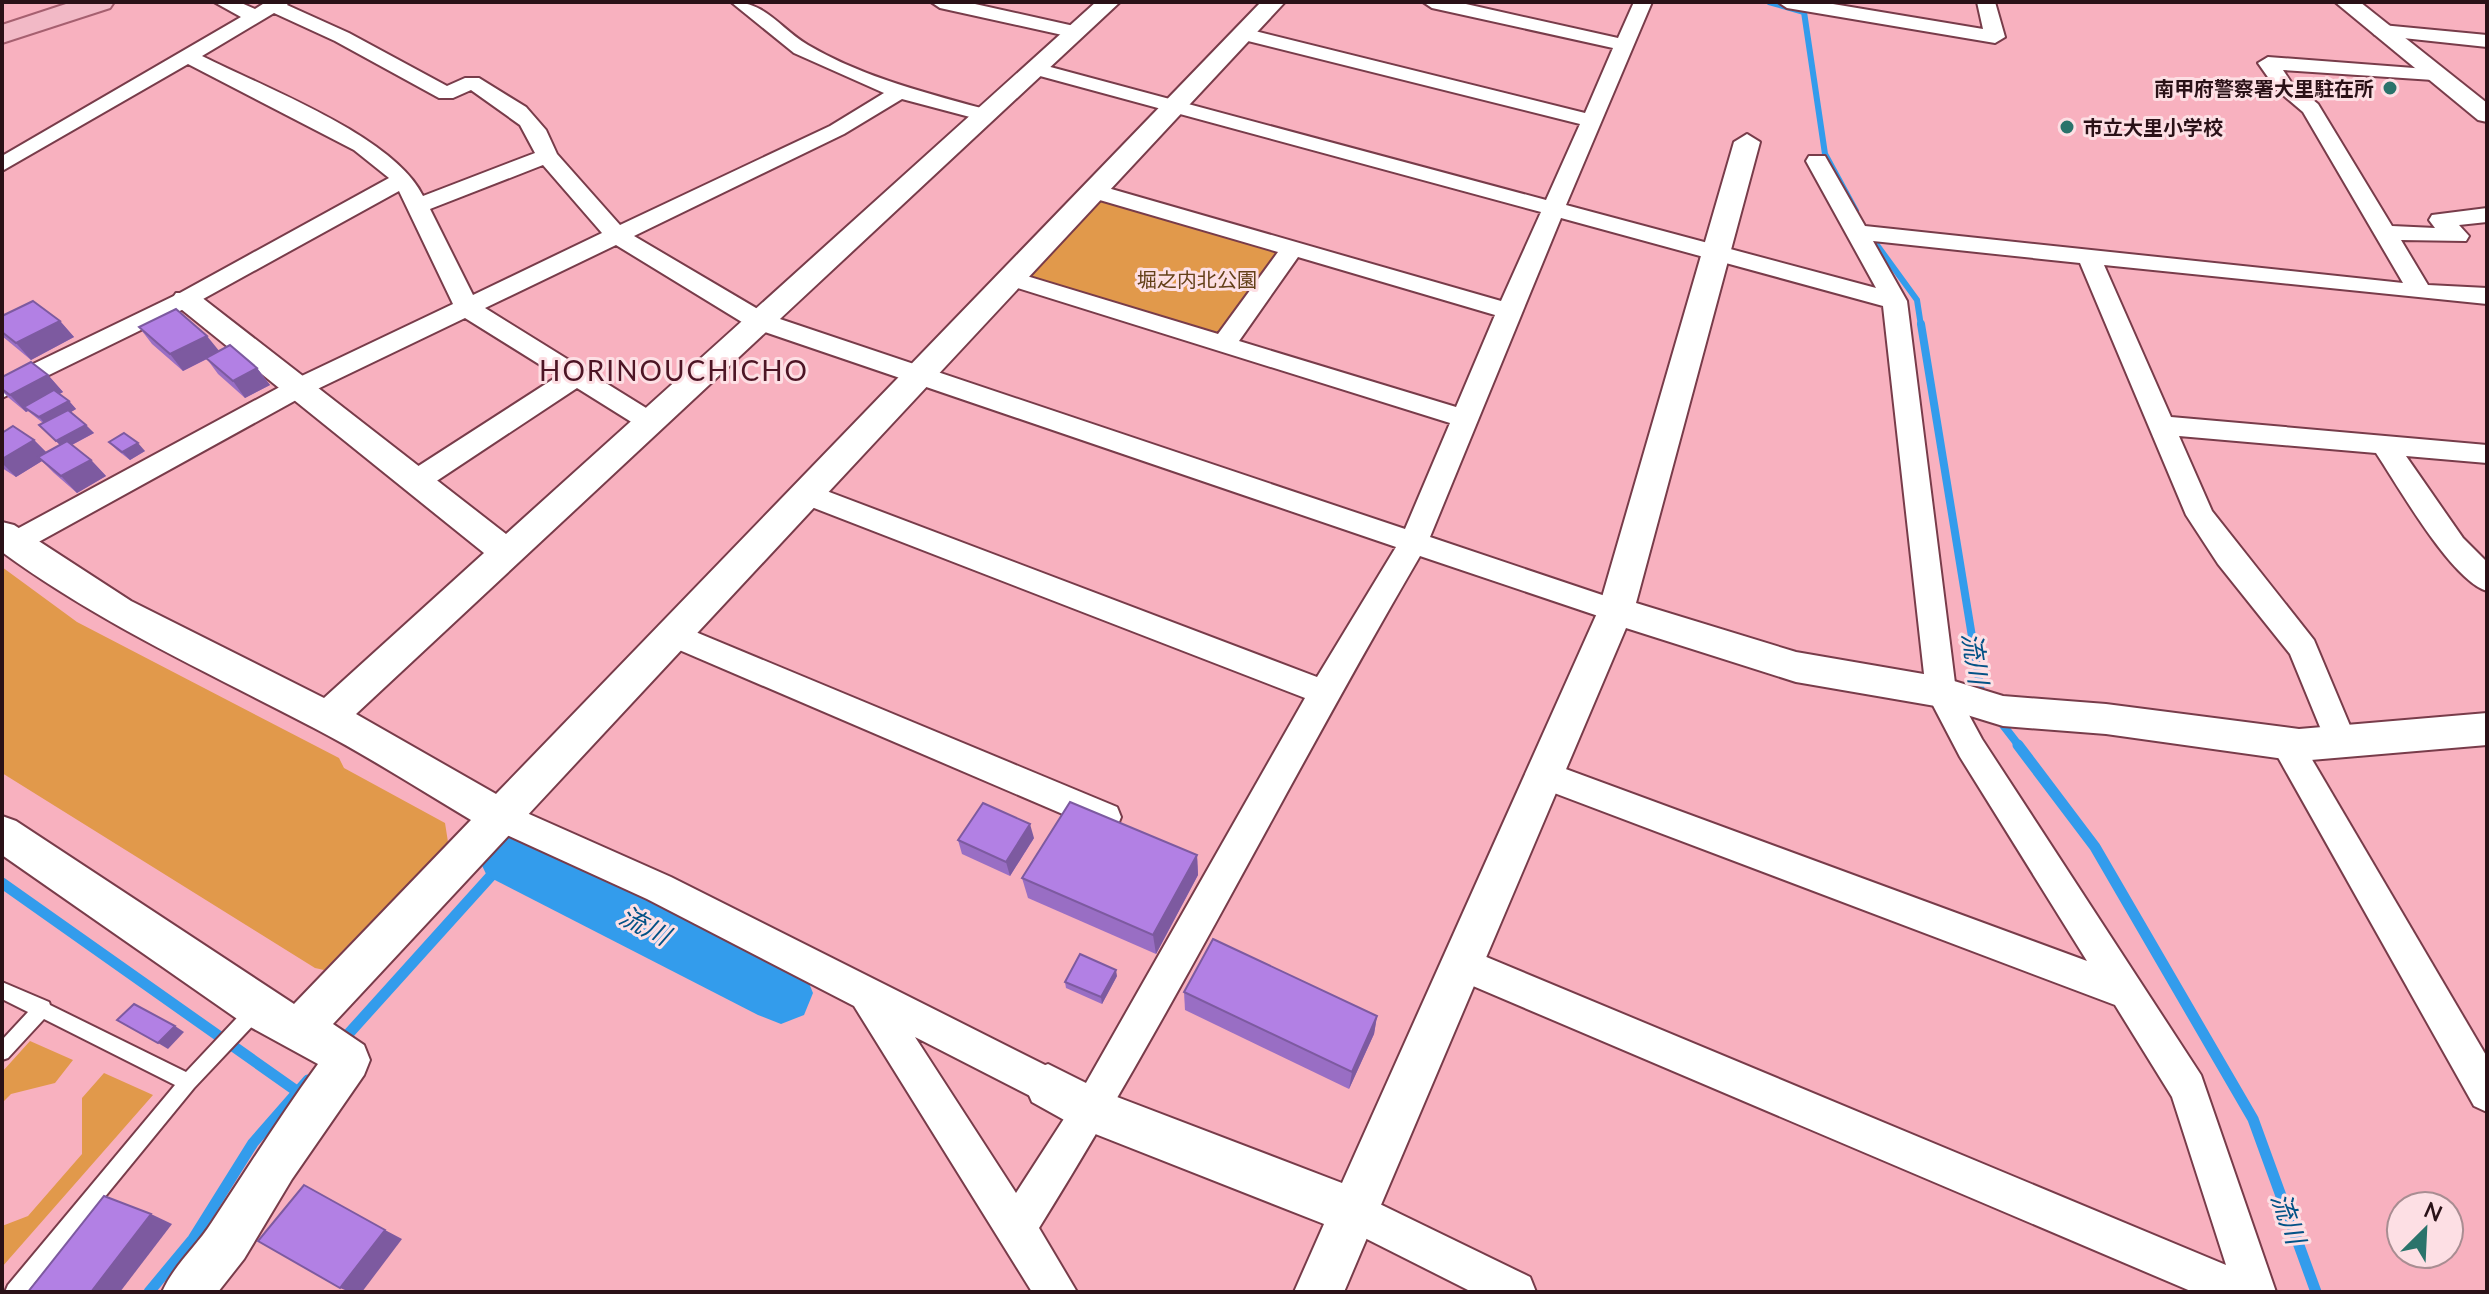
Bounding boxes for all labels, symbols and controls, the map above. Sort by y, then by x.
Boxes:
place label: 南甲府警察署大里駐在所 [2154,76,2374,100]
marker: 南甲府警察署大里駐在所 [2381,79,2399,97]
place label: 市立大里小学校 [2083,115,2223,139]
marker: 市立大里小学校 [2058,118,2076,136]
park label: 堀之内北公園 [1137,267,1257,291]
district label: HORINOUCHICHO [539,353,809,387]
water label: 流川 [1956,630,1996,689]
water label: 流川 [615,899,678,952]
water label: 流川 [2265,1188,2314,1251]
north arrow [2385,1190,2465,1270]
text: N [2420,1195,2447,1227]

